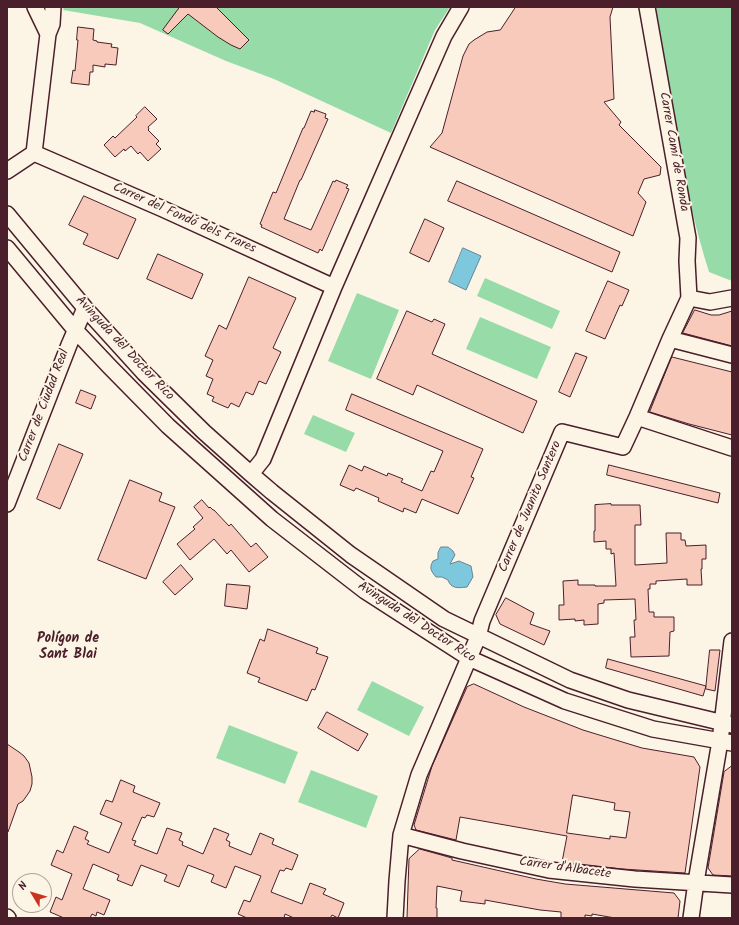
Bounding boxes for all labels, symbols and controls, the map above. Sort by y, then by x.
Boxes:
street label: Carrer Camí de Ronda [655,91,691,213]
street label: Carrer del Fondó dels Frares [110,180,258,258]
street label: Avinguda del Doctor Rico [72,293,176,405]
street label: Carrer de Ciudad Real [16,347,74,465]
street label: Carrer de Juanito Santero [496,439,566,575]
street label: Avinguda del Doctor Rico [354,579,478,667]
district label: Polígon de Sant Blai [37,632,99,664]
street label: Carrer d'Albacete [518,855,612,883]
north arrow [12,873,52,913]
text: N [14,878,33,895]

